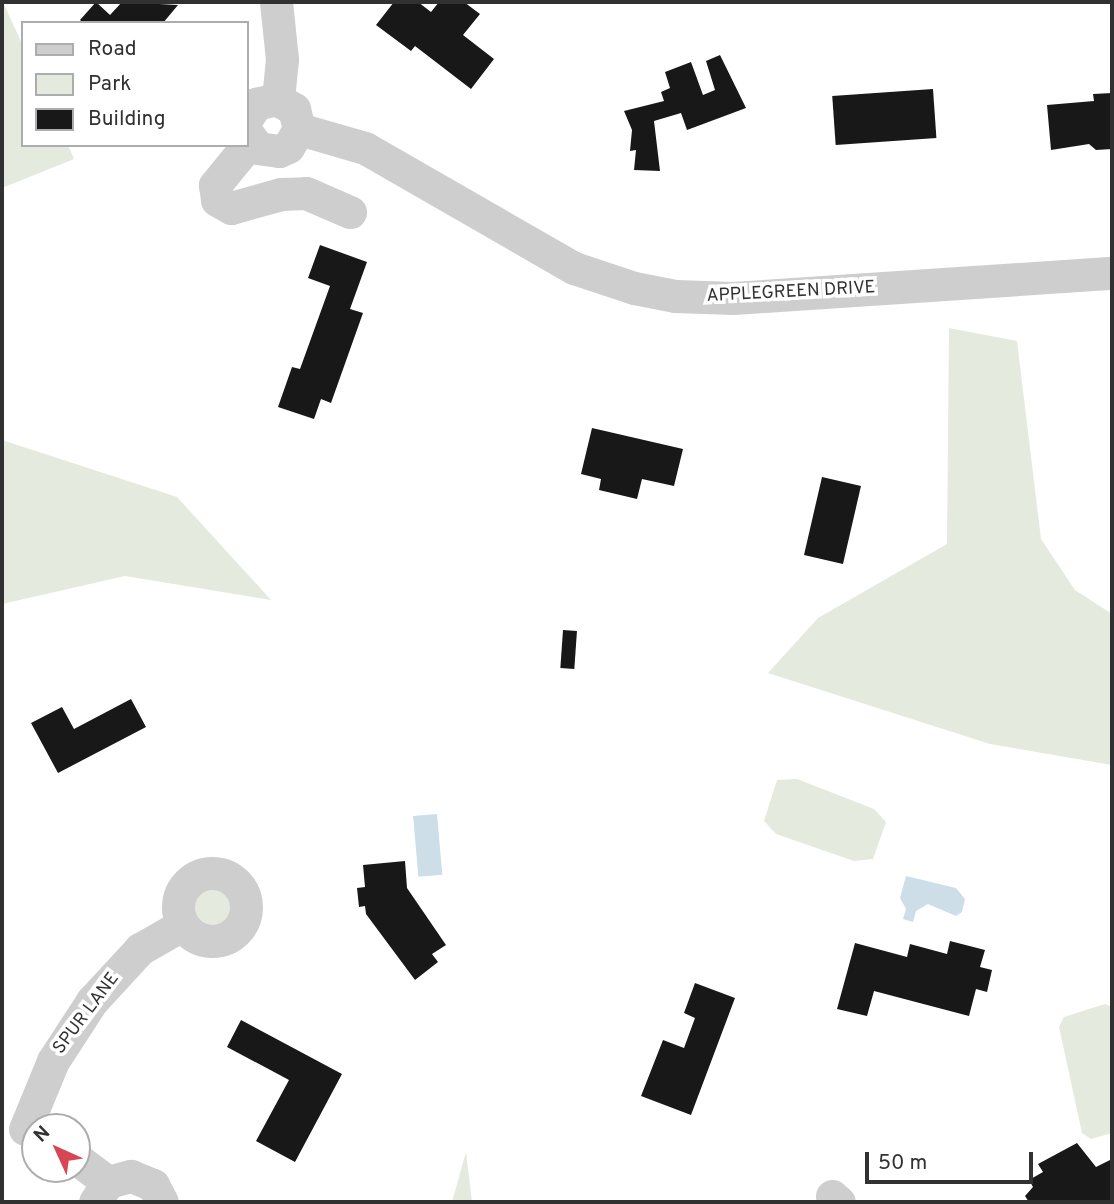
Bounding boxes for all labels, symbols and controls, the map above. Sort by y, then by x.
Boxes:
legend [21,21,248,147]
text: Road [88,36,137,63]
text: Park [88,71,131,98]
text: Building [88,106,166,133]
street label: APPLEGREEN DRIVE [706,278,876,308]
street label: SPUR LANE [49,969,125,1059]
north arrow [21,1113,91,1183]
text: N [29,1121,56,1148]
scale bar [869,1138,1037,1182]
text: 50 m [878,1150,927,1177]

